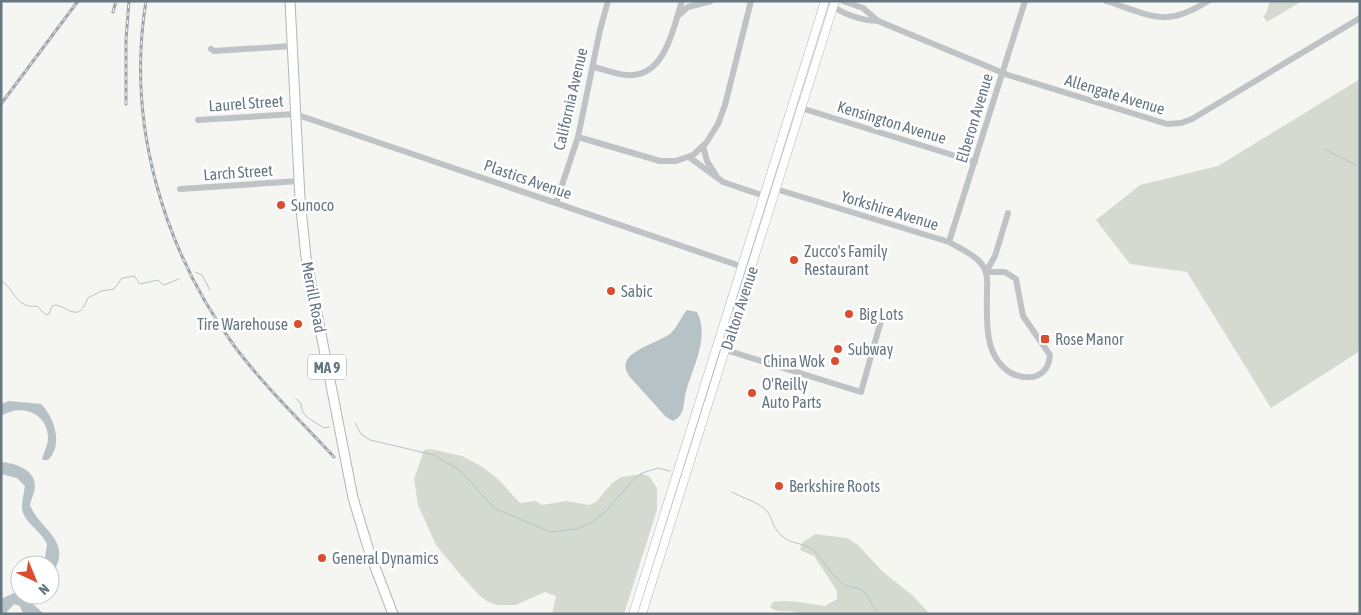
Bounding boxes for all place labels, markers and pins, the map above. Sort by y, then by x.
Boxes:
place label: Sunoco [291,196,334,214]
marker: Sunoco [275,199,287,211]
place label: Zucco's Family Restaurant [804,242,888,278]
marker: Zucco's Family Restaurant [788,254,800,266]
place label: Sabic [621,282,652,300]
marker: Sabic [605,285,617,297]
place label: Big Lots [859,305,904,324]
marker: Big Lots [843,308,855,320]
place label: Tire Warehouse [197,315,288,333]
marker: Tire Warehouse [292,318,304,330]
place label: Rose Manor [1055,330,1124,348]
marker: Rose Manor [1039,333,1051,345]
place label: Subway [848,340,894,359]
marker: Subway [832,343,844,355]
place label: China Wok [763,352,825,370]
marker: China Wok [829,355,841,367]
place label: O'Reilly Auto Parts [762,375,822,411]
marker: O'Reilly Auto Parts [746,387,758,399]
place label: Berkshire Roots [789,477,881,495]
marker: Berkshire Roots [773,480,785,492]
place label: General Dynamics [332,549,439,568]
marker: General Dynamics [316,552,328,564]

